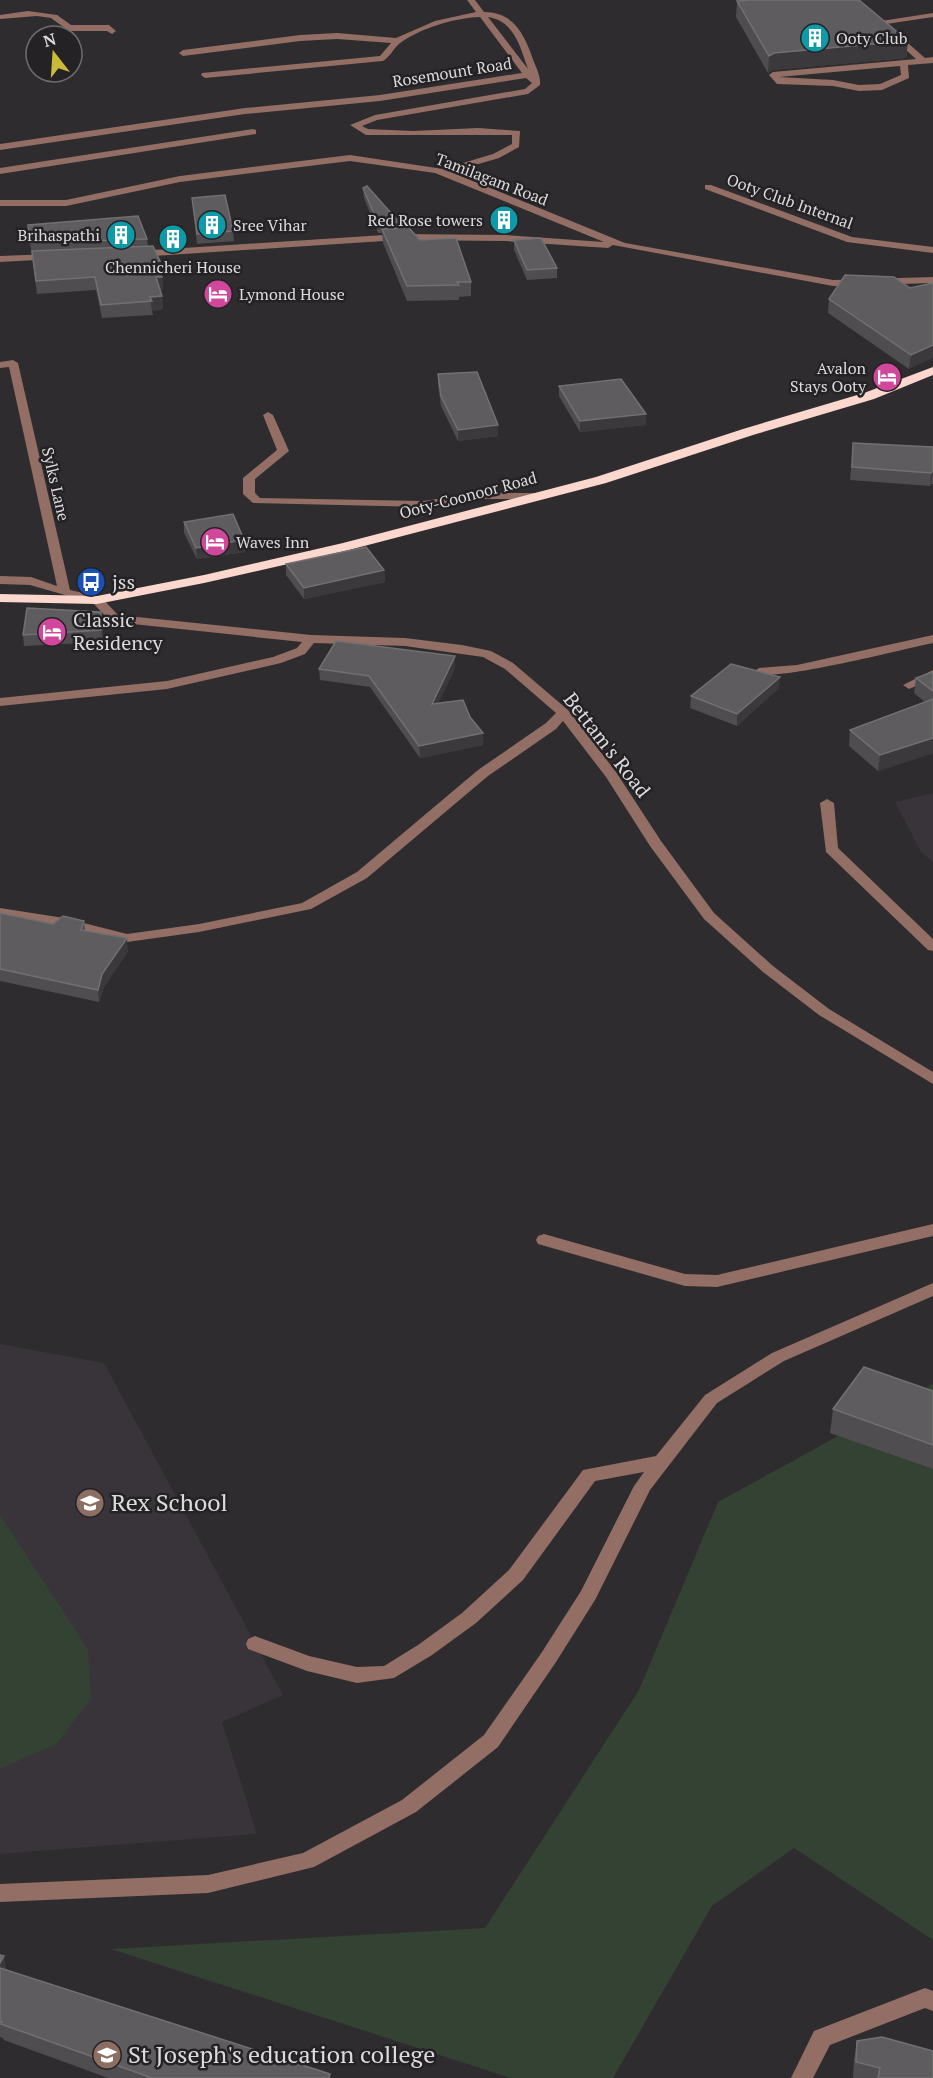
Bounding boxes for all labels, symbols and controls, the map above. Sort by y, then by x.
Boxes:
building icon: Ooty Club [799,22,831,54]
north arrow [24,24,84,84]
text: N [41,27,59,52]
place label: Ooty Club [836,27,908,49]
street label: Rosemount Road [391,52,513,92]
street label: Tamilagam Road [433,147,552,211]
street label: Ooty Club Internal [724,168,856,234]
building icon: Red Rose towers [488,204,520,236]
building icon: Sree Vihar [196,209,228,241]
place label: Red Rose towers [368,209,483,231]
place label: Sree Vihar [233,214,307,236]
building icon: Brihaspathi [105,219,137,251]
building icon: Chennicheri House [157,223,189,255]
place label: Brihaspathi [18,224,100,246]
place label: Chennicheri House [105,256,241,278]
hotel icon: Lymond House [202,278,234,310]
place label: Lymond House [239,283,345,305]
place label: Avalon Stays Ooty [790,357,867,397]
hotel icon: Avalon Stays Ooty [871,361,903,393]
street label: Sylks Lane [37,445,75,523]
street label: Ooty-Coonoor Road [397,466,539,524]
hotel icon: Waves Inn [199,526,231,558]
place label: Waves Inn [236,531,310,553]
bus stop icon: jss [75,566,107,598]
place label: jss [112,568,135,595]
place label: Classic Residency [73,606,163,656]
hotel icon: Classic Residency [36,616,68,648]
street label: Bettam's Road [558,687,657,803]
place label: Rex School [111,1486,228,1518]
school or university icon: Rex School [74,1487,106,1519]
place label: St Joseph's education college [128,2038,435,2070]
school or university icon: St Joseph's education college [91,2039,123,2071]

